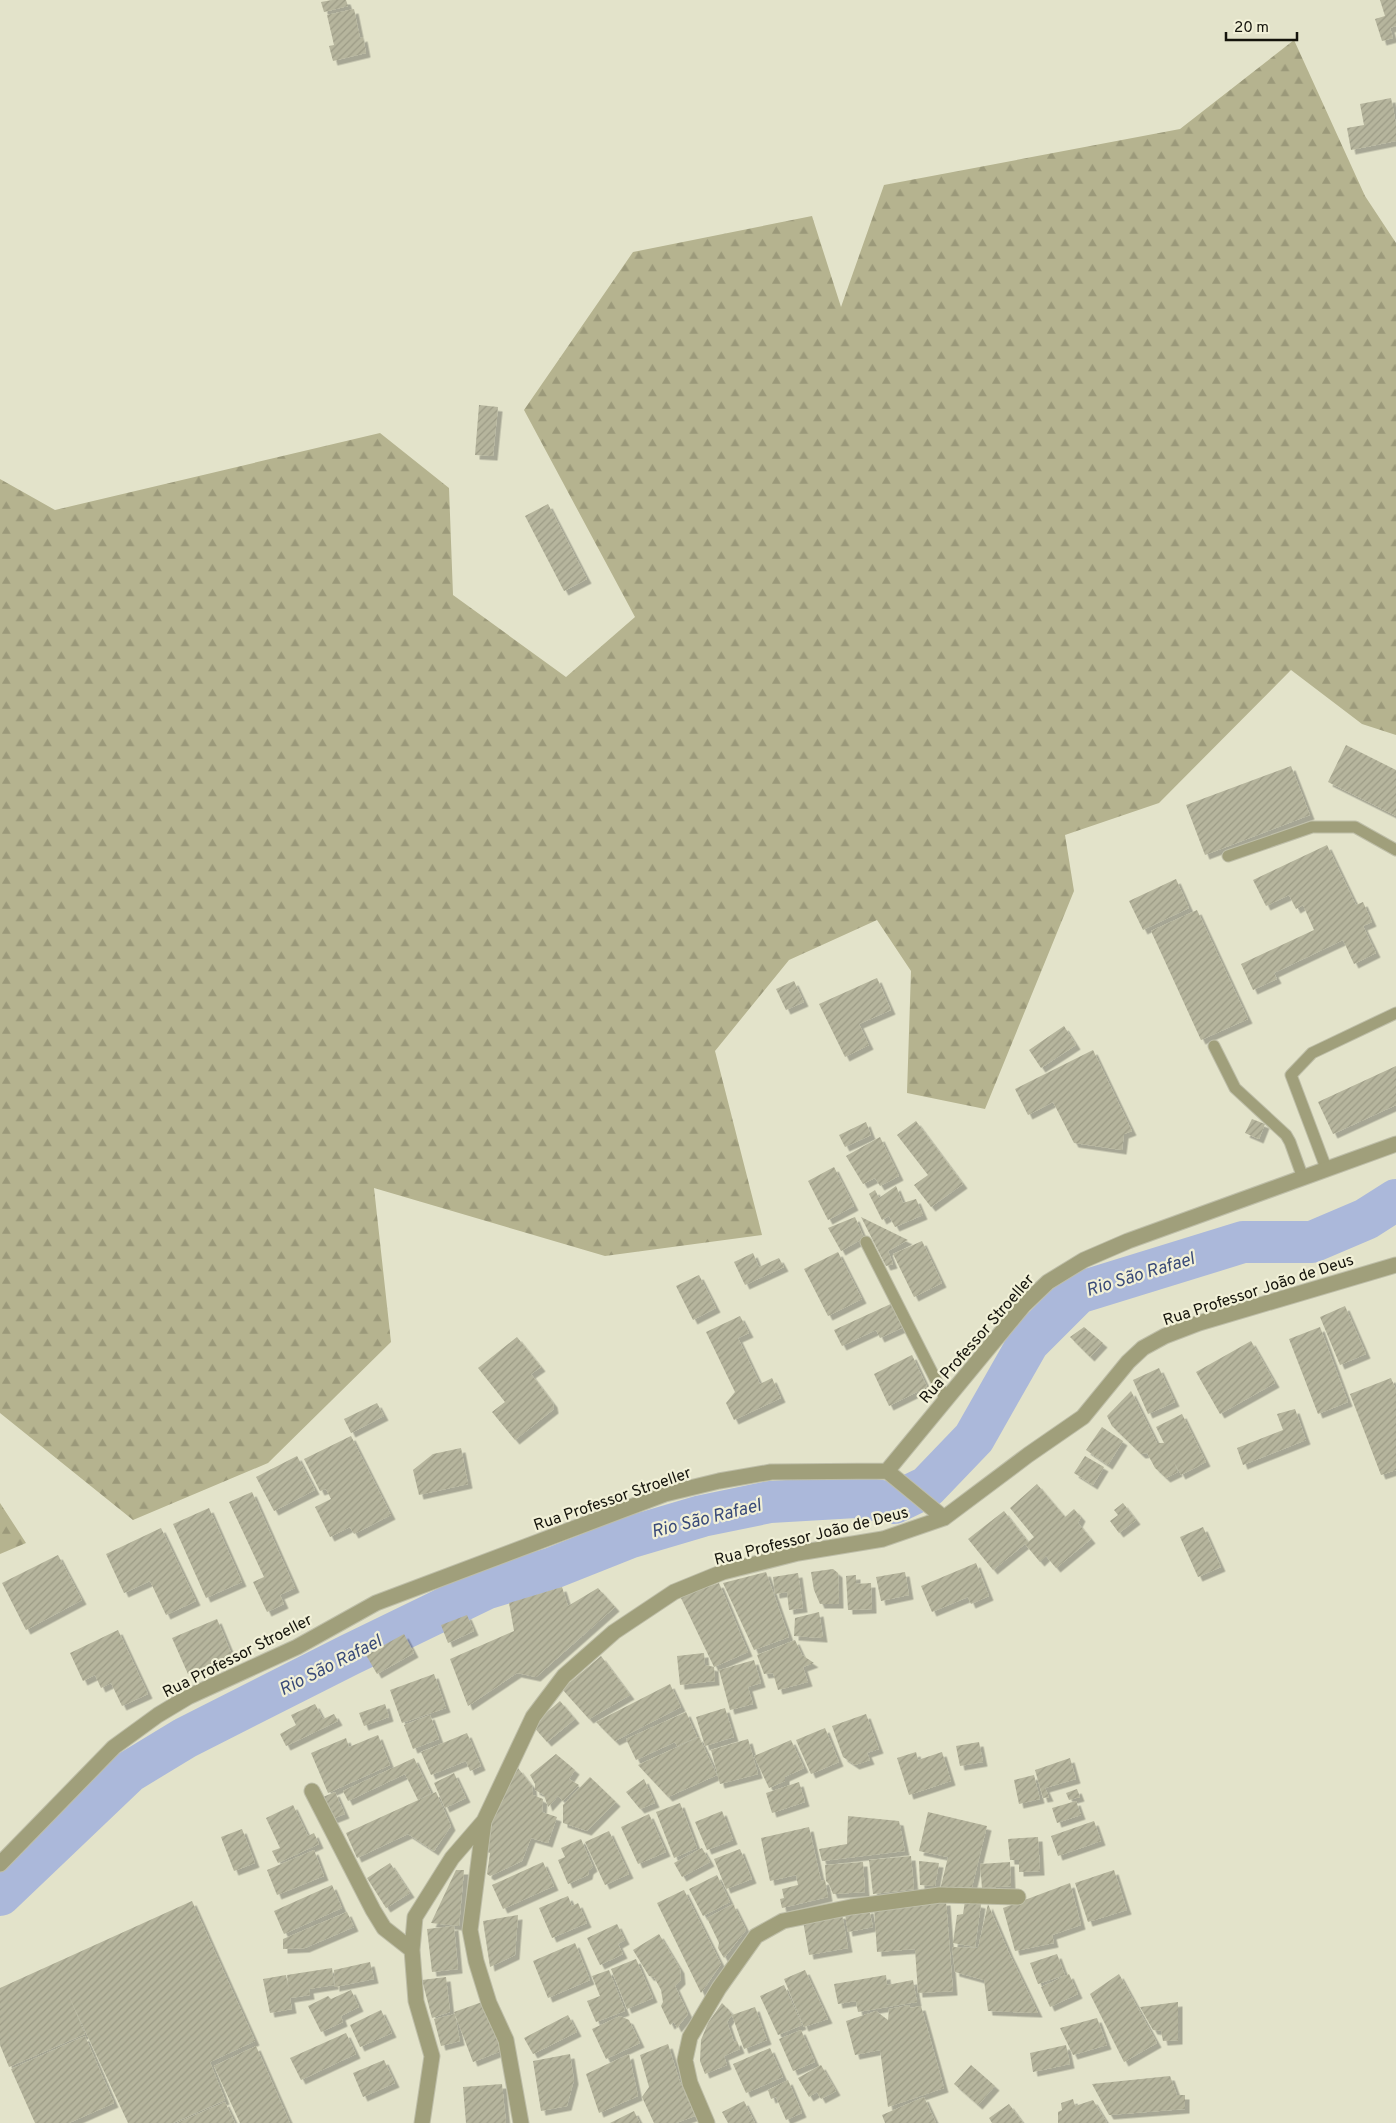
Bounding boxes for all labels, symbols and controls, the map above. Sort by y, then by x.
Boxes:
scale bar [1226,10,1297,42]
text: 20 m [1234,19,1269,38]
water label: Rio São Rafael [1083,1248,1199,1303]
street label: Rua Professor João de Deus [1161,1251,1357,1331]
street label: Rua Professor Stroeller [916,1270,1039,1408]
street label: Rua Professor Stroeller [531,1464,694,1536]
water label: Rio São Rafael [649,1494,765,1544]
street label: Rua Professor João de Deus [712,1503,911,1571]
street label: Rua Professor Stroeller [160,1610,316,1703]
water label: Rio São Rafael [275,1630,387,1702]

